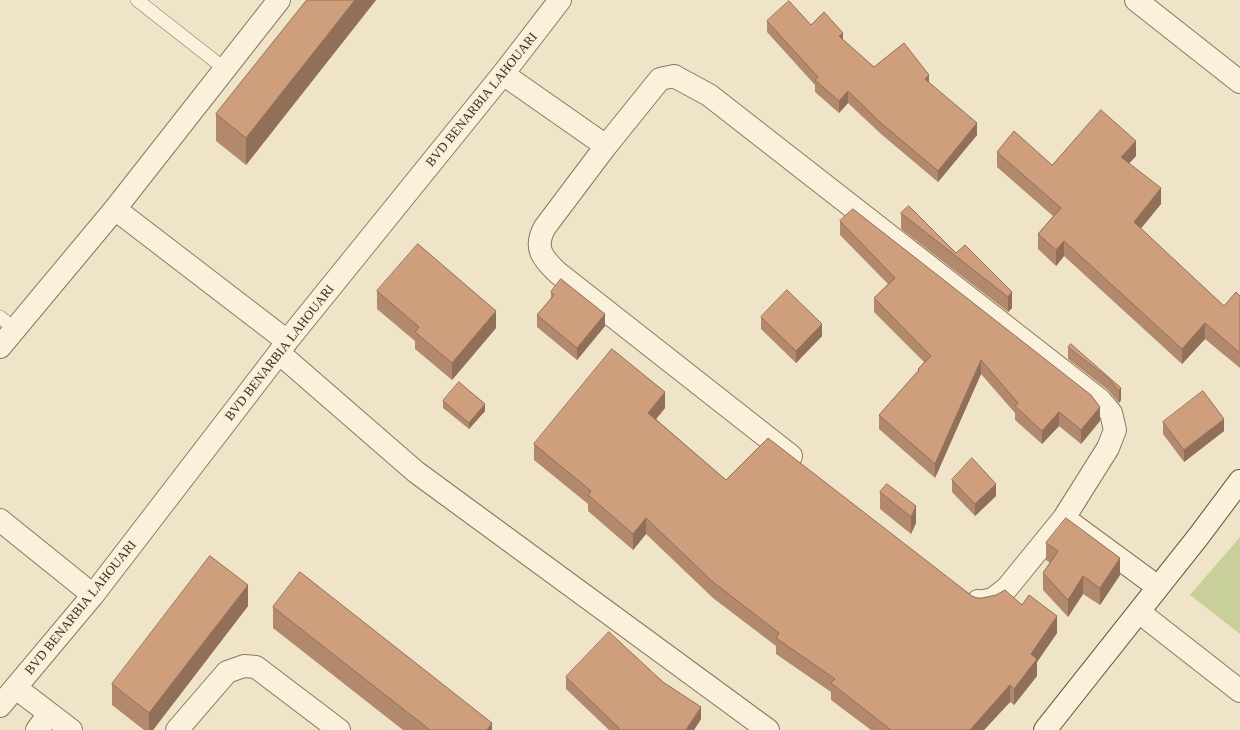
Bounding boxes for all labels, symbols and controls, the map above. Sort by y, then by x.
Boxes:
street label: BVD BENARBIA LAHOUARI [430,38,534,162]
street label: BVD BENARBIA LAHOUARI [229,290,331,416]
street label: BVD BENARBIA LAHOUARI [29,546,133,670]

